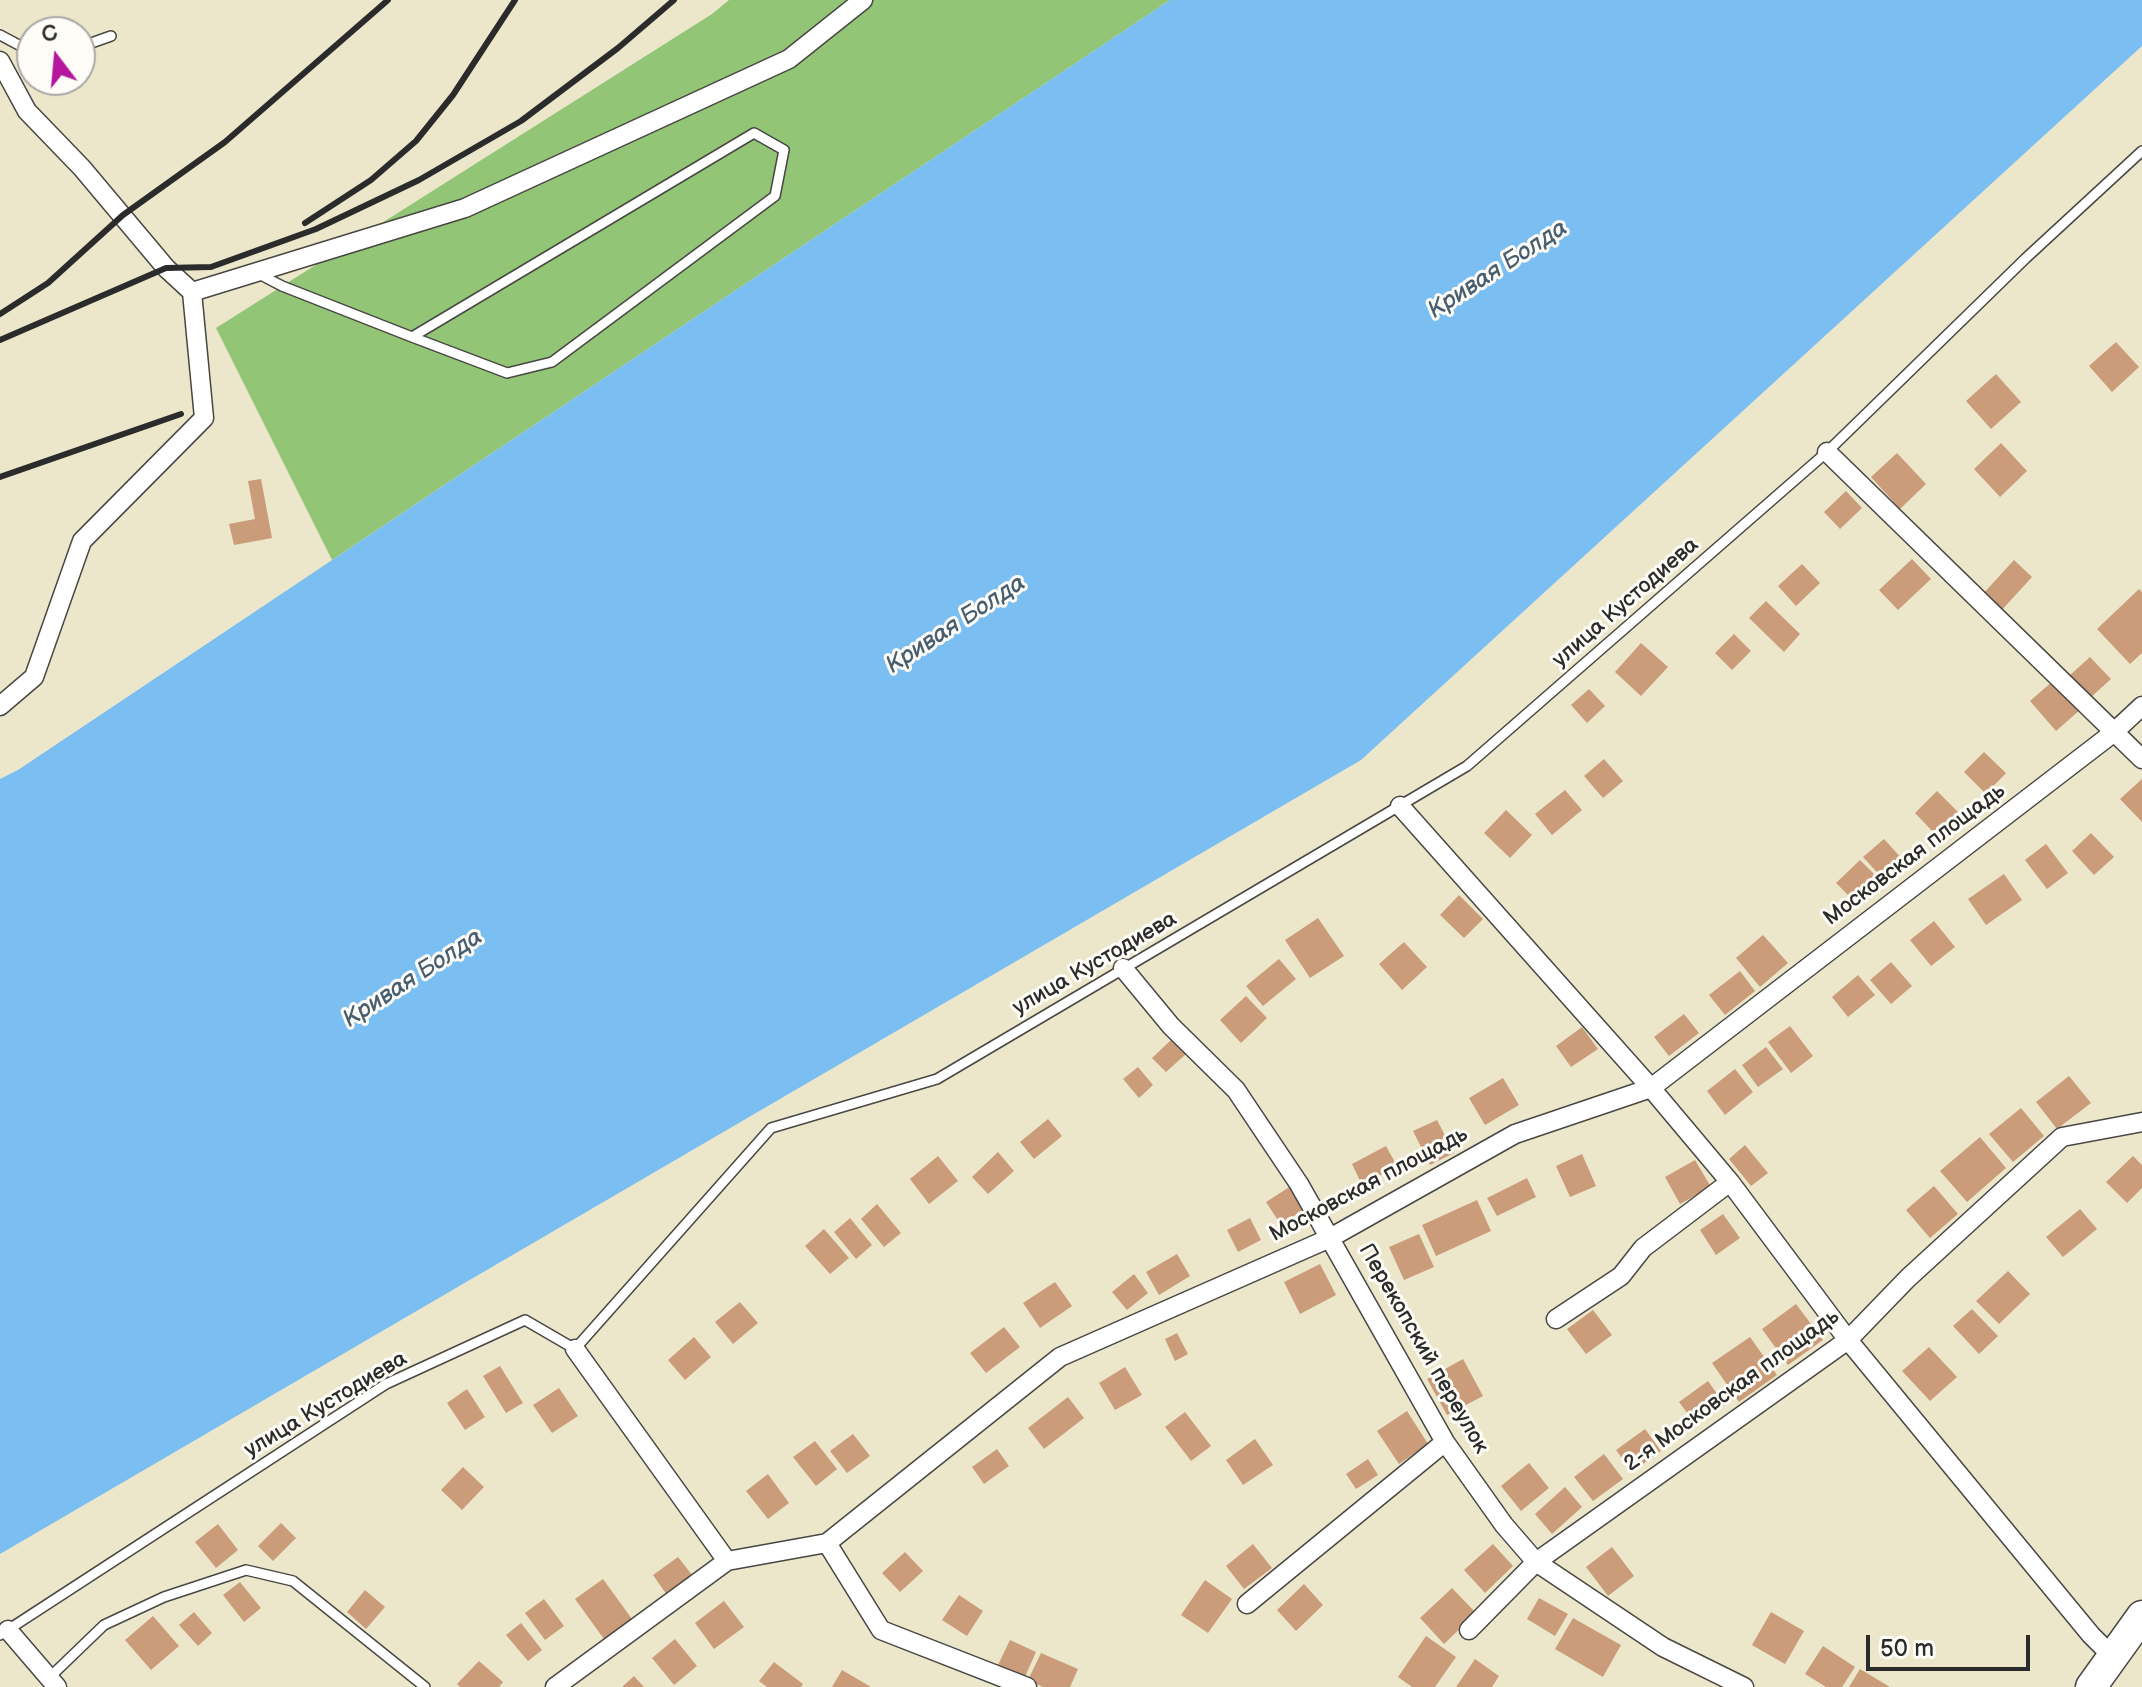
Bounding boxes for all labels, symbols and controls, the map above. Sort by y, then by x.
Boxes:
north arrow [16,16,96,96]
text: С [39,19,61,49]
water label: Кривая Болда [1423,214,1573,326]
street label: улица Кустодиева [1548,532,1704,674]
water label: Кривая Болда [881,569,1031,681]
street label: Московская площадь [1819,778,2011,932]
street label: улица Кустодиева [1008,906,1182,1022]
water label: Кривая Болда [338,923,488,1035]
street label: Московская площадь [1266,1122,1472,1248]
street label: Перекопский переулок [1352,1239,1494,1459]
street label: 2-я Московская площадь [1619,1304,1845,1478]
street label: улица Кустодиева [240,1346,412,1464]
scale bar [1870,1619,2034,1669]
text: 50 m [1880,1634,1934,1663]

